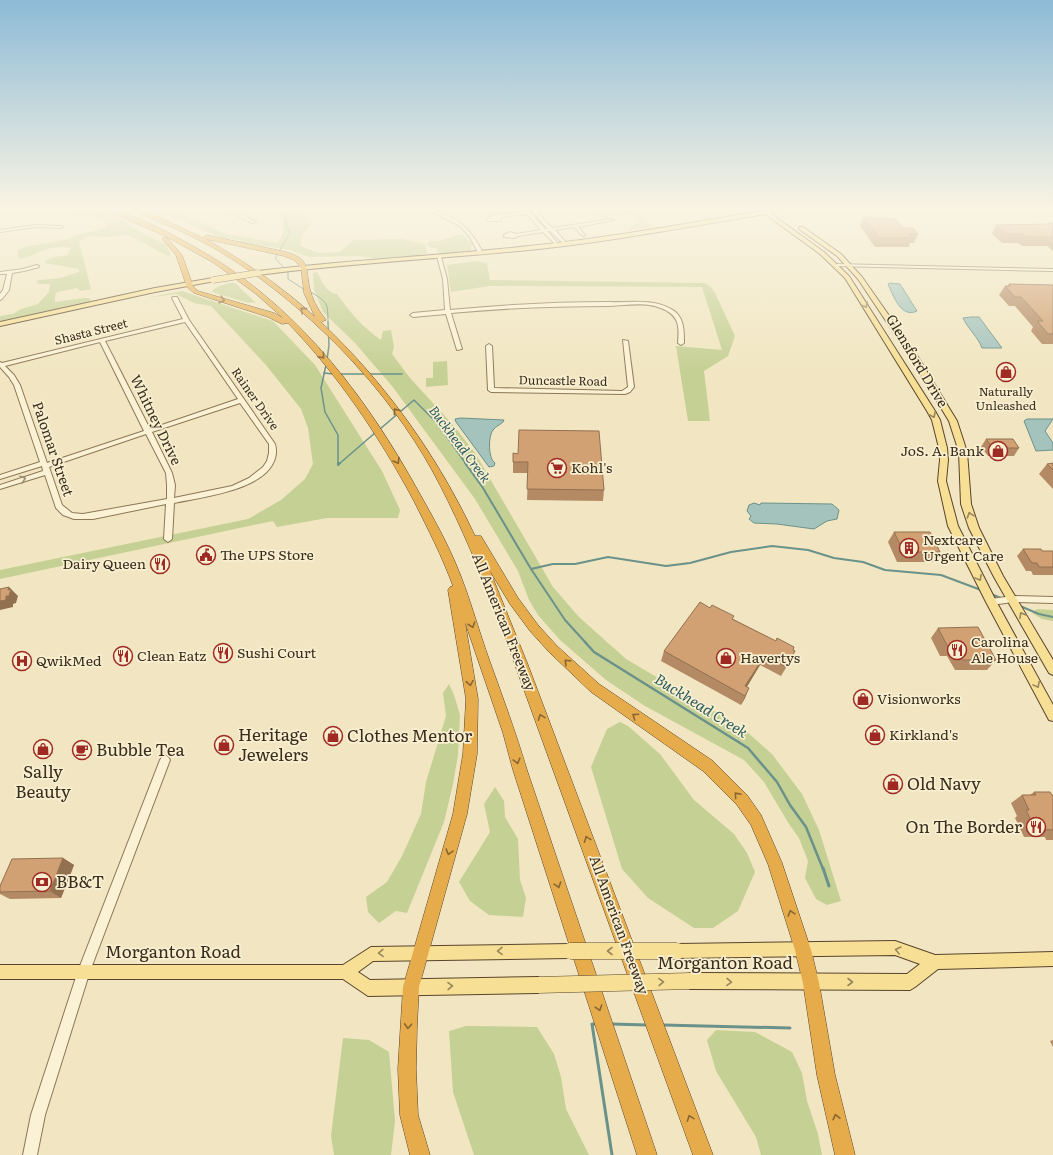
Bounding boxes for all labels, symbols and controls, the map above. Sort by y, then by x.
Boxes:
one-way arrow [219,295,226,304]
one-way arrow [860,300,867,307]
one-way arrow [301,308,308,315]
street label: Glensford Drive [882,310,954,411]
street label: Shasta Street [52,313,129,349]
one-way arrow [317,351,324,359]
shop icon: Naturally Unleashed [995,361,1017,383]
street label: Rainer Drive [228,364,284,433]
street label: Duncastle Road [518,370,608,390]
street label: Whitney Drive [126,371,187,468]
place label: Naturally Unleashed [976,382,1037,414]
street label: Palomar Street [28,399,80,499]
water label: Buckhead Creek [425,401,496,487]
one-way arrow [393,408,400,415]
one-way arrow [928,411,936,419]
place label: JoS. A. Bank [901,440,984,460]
shop icon: JoS. A. Bank [987,440,1009,462]
one-way arrow [393,457,400,464]
supermarket icon: Kohl's [546,457,568,479]
place label: Kohl's [571,457,612,477]
one-way arrow [20,476,27,484]
one-way arrow [966,512,975,519]
place label: Nextcare Urgent Care [923,529,1003,565]
building icon: Nextcare Urgent Care [898,537,920,559]
public building icon: The UPS Store [195,544,217,566]
place label: The UPS Store [220,544,314,564]
street label: All American Freeway [468,550,542,694]
place label: Dairy Queen [62,553,146,573]
restaurant icon: Dairy Queen [149,553,171,575]
one-way arrow [974,574,982,581]
one-way arrow [1019,612,1026,619]
one-way arrow [467,621,476,628]
place label: Carolina Ale House [971,631,1038,667]
restaurant icon: Carolina Ale House [946,639,968,661]
restaurant icon: Sushi Court [212,642,234,664]
place label: Sushi Court [237,642,317,662]
restaurant icon: Clean Eatz [112,645,134,667]
place label: Clean Eatz [137,645,207,665]
shop icon: Havertys [715,647,737,669]
place label: Havertys [740,647,800,667]
hospital icon: QwikMed [11,650,33,672]
place label: QwikMed [36,650,102,670]
one-way arrow [564,659,572,667]
water label: Buckhead Creek [651,667,754,743]
one-way arrow [465,680,474,686]
one-way arrow [1032,681,1039,688]
shop icon: Visionworks [852,688,874,710]
place label: Visionworks [877,688,961,708]
one-way arrow [537,714,545,721]
one-way arrow [633,714,640,721]
place label: Heritage Jewelers [238,721,309,766]
place label: Clothes Mentor [347,722,472,747]
shop icon: Kirkland's [864,724,886,746]
place label: Kirkland's [889,724,958,744]
shop icon: Clothes Mentor [322,725,344,747]
shop icon: Heritage Jewelers [213,734,235,756]
place label: Bubble Tea [96,736,185,761]
shop icon: Sally Beauty [32,738,54,760]
cafe icon: Bubble Tea [71,739,93,761]
place label: Sally Beauty [15,758,71,803]
one-way arrow [513,758,521,765]
place label: Old Navy [907,770,981,795]
shop icon: Old Navy [882,773,904,795]
one-way arrow [735,793,742,800]
place label: On The Border [906,813,1022,838]
restaurant icon: On The Border [1025,816,1047,838]
one-way arrow [583,835,591,842]
one-way arrow [445,848,454,855]
street label: All American Freeway [585,852,655,998]
place label: BB&T [56,868,104,893]
bank icon: BB&T [31,871,53,893]
one-way arrow [554,881,562,888]
one-way arrow [787,909,796,916]
street label: Morganton Road [105,938,241,963]
one-way arrow [895,946,902,955]
one-way arrow [497,947,503,956]
one-way arrow [607,947,613,955]
one-way arrow [378,949,384,958]
street label: Morganton Road [657,949,793,974]
one-way arrow [658,978,664,986]
one-way arrow [726,978,732,986]
one-way arrow [847,978,853,986]
one-way arrow [447,982,453,990]
one-way arrow [594,1005,603,1012]
one-way arrow [404,1023,413,1029]
one-way arrow [833,1114,841,1120]
one-way arrow [686,1115,694,1122]

